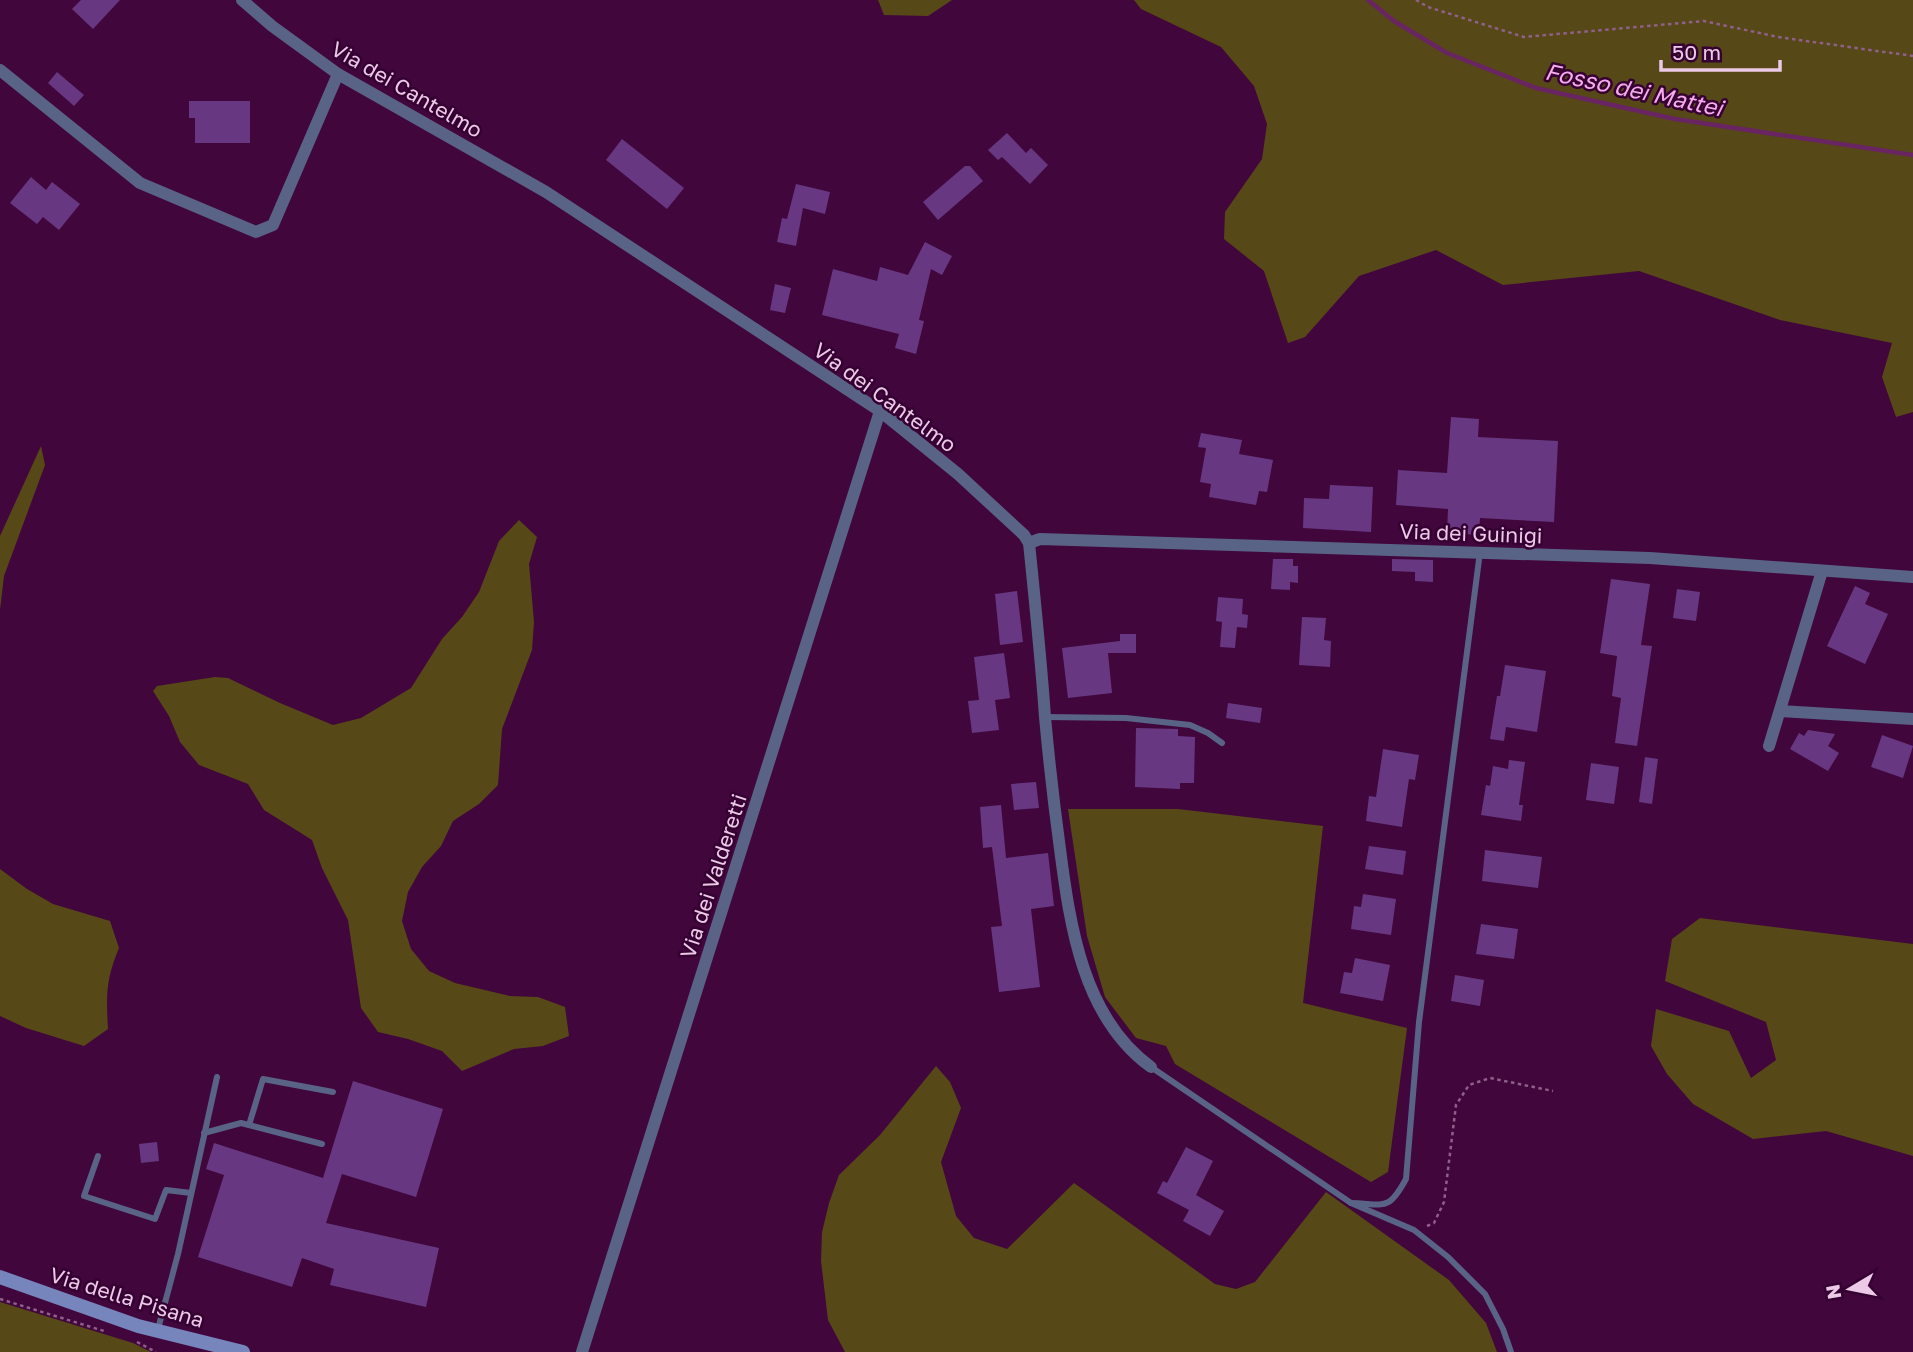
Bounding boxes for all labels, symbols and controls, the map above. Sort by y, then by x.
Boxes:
scale bar [1661,28,1780,72]
street label: Via dei Cantelmo [327,35,487,143]
text: 50 m [1672,39,1721,65]
water label: Fosso dei Mattei [1543,57,1728,122]
street label: Via dei Cantelmo [809,336,961,458]
street label: Via dei Guinigi [1399,518,1543,548]
street label: Via dei Valderetti [674,790,752,962]
north arrow [1815,1254,1885,1324]
street label: Via della Pisana [47,1261,207,1333]
text: N [1820,1283,1845,1301]

